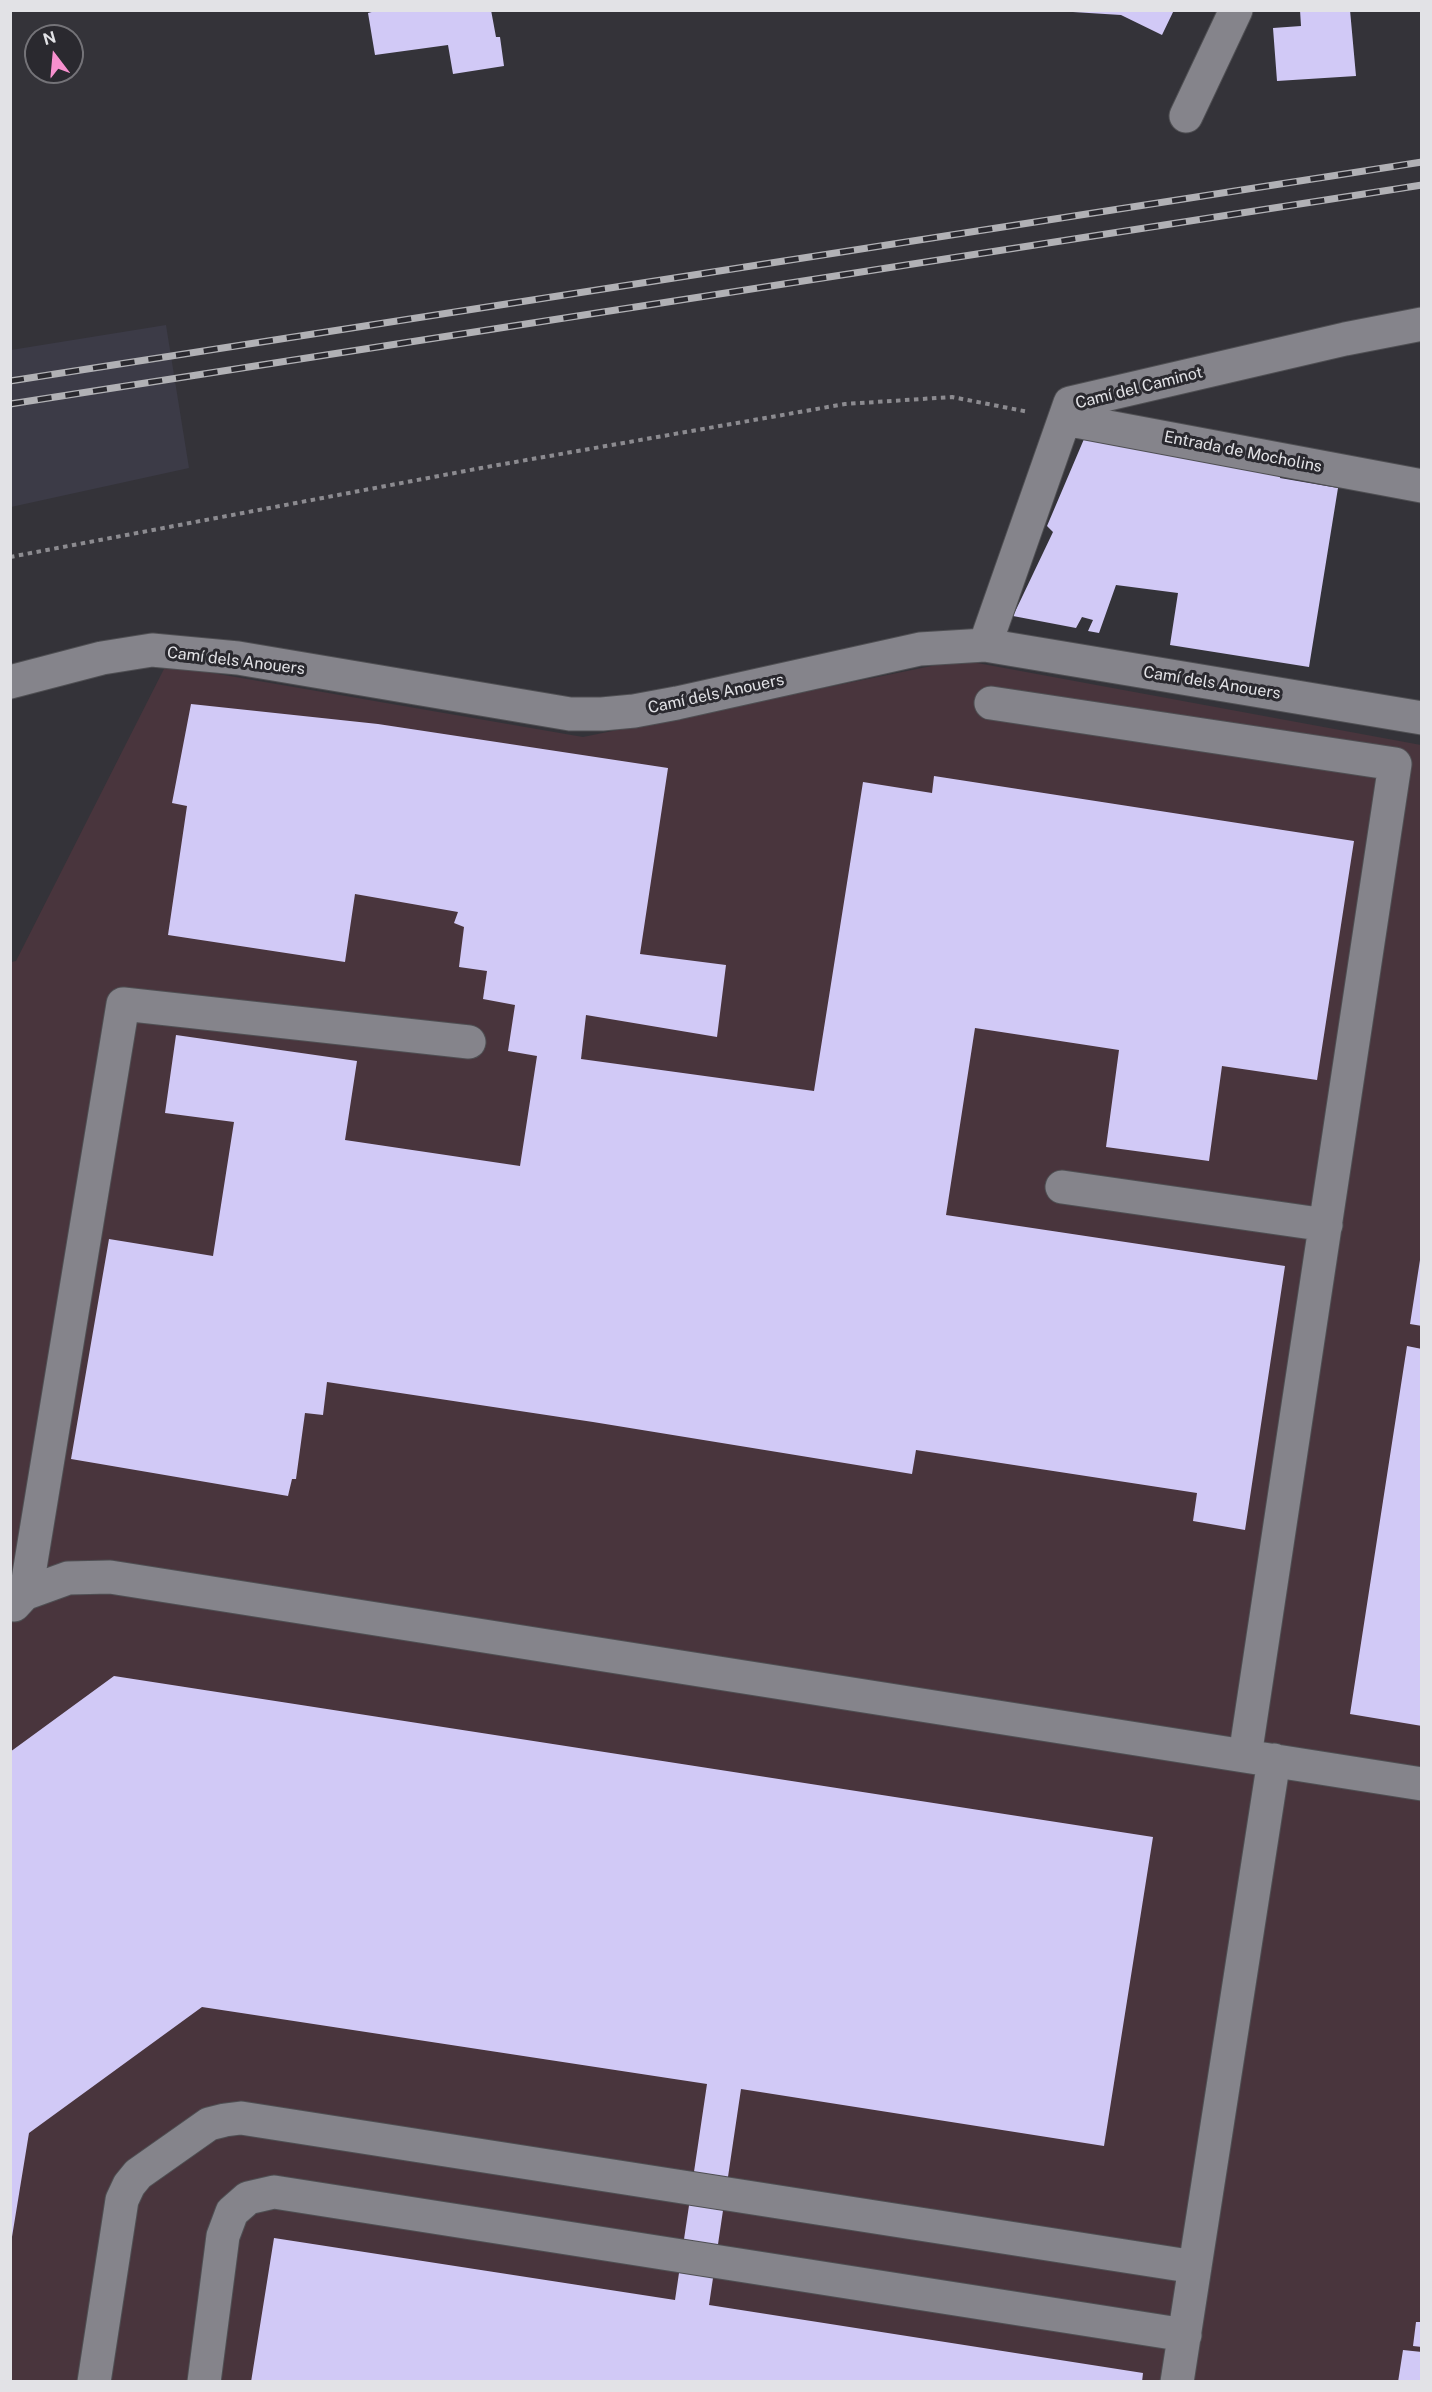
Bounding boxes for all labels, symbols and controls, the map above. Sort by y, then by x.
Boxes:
north arrow [24,24,84,84]
text: N [41,27,58,49]
street label: Camí del Caminot [1073,363,1205,413]
street label: Entrada de Mocholins [1162,427,1324,477]
street label: Camí dels Anouers [166,643,306,679]
street label: Camí dels Anouers [1142,663,1282,703]
street label: Camí dels Anouers [646,670,786,718]

